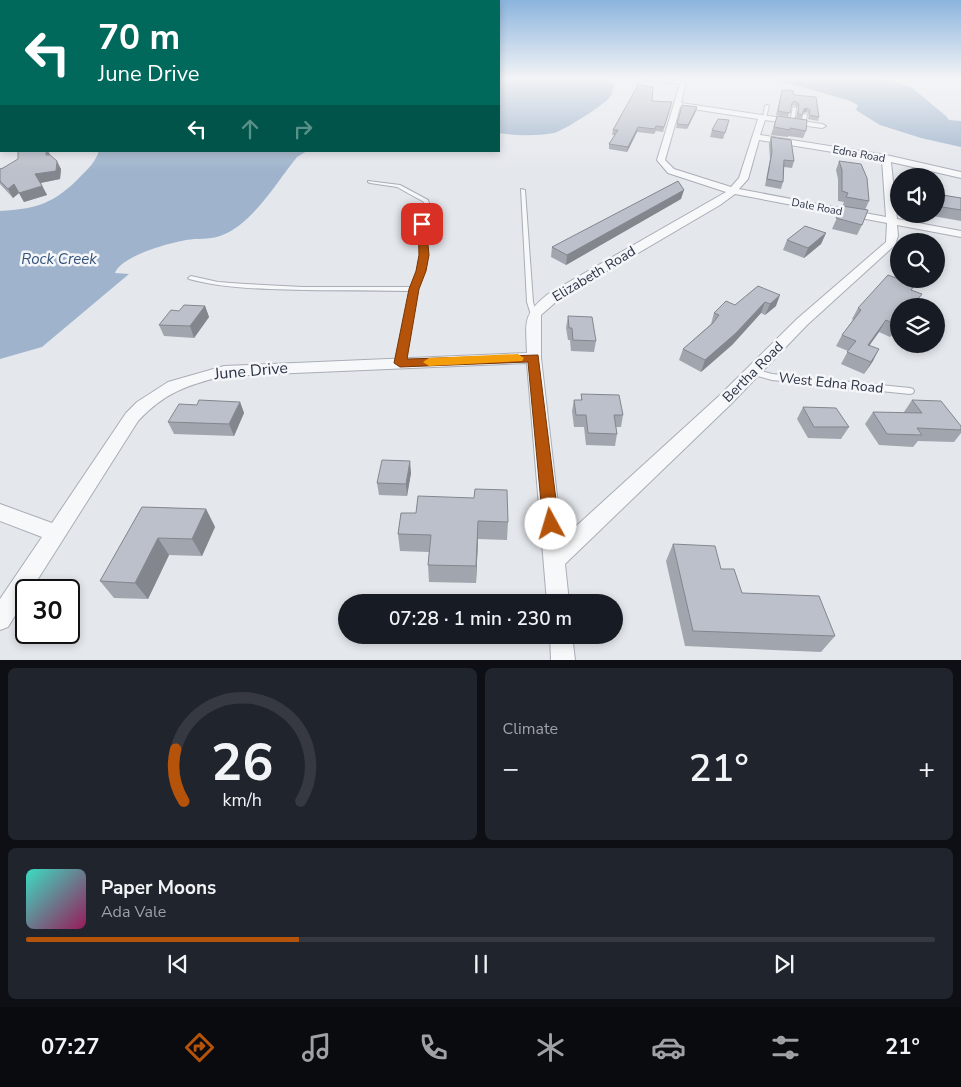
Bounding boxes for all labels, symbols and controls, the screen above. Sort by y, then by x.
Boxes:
text: 70 m [98,14,180,61]
icon: left [15,20,80,85]
text: June Drive [98,59,200,89]
icon: left [183,115,211,143]
icon: ahead [236,115,264,143]
icon: right [289,115,317,143]
street label: Edna Road [831,142,887,166]
map controls [890,168,945,353]
button: sound [890,168,945,223]
street label: Dale Road [790,195,844,219]
pin [401,203,443,245]
icon: arrive [408,210,436,238]
button: search [890,233,945,288]
street label: Elizabeth Road [549,242,639,306]
water label: Rock Creek [21,249,97,269]
button: layers [890,298,945,353]
street label: Bertha Road [718,337,788,407]
street label: June Drive [212,357,289,385]
street label: West Edna Road [778,368,884,398]
position arrow [524,497,576,549]
speed limit sign: 30 [15,579,80,644]
text: 07:28 · 1 min · 230 m [389,606,572,632]
text: Climate [503,718,558,740]
text: 26 [211,727,273,798]
text: 21° [689,743,749,794]
text: − [503,750,519,788]
text: + [918,750,935,788]
text: km/h [223,788,262,812]
text: Paper Moons [101,875,216,901]
text: Ada Vale [101,901,166,923]
icon: previous [164,950,192,978]
icon: pause [467,950,495,978]
icon: next [770,950,798,978]
icon: directions [182,1030,217,1065]
icon: music [299,1030,334,1065]
icon: phone [416,1030,451,1065]
icon: climate [533,1030,568,1065]
icon: car [651,1030,686,1065]
icon: filters [768,1030,803,1065]
text: 07:27 [41,1032,99,1062]
text: 21° [885,1032,920,1062]

